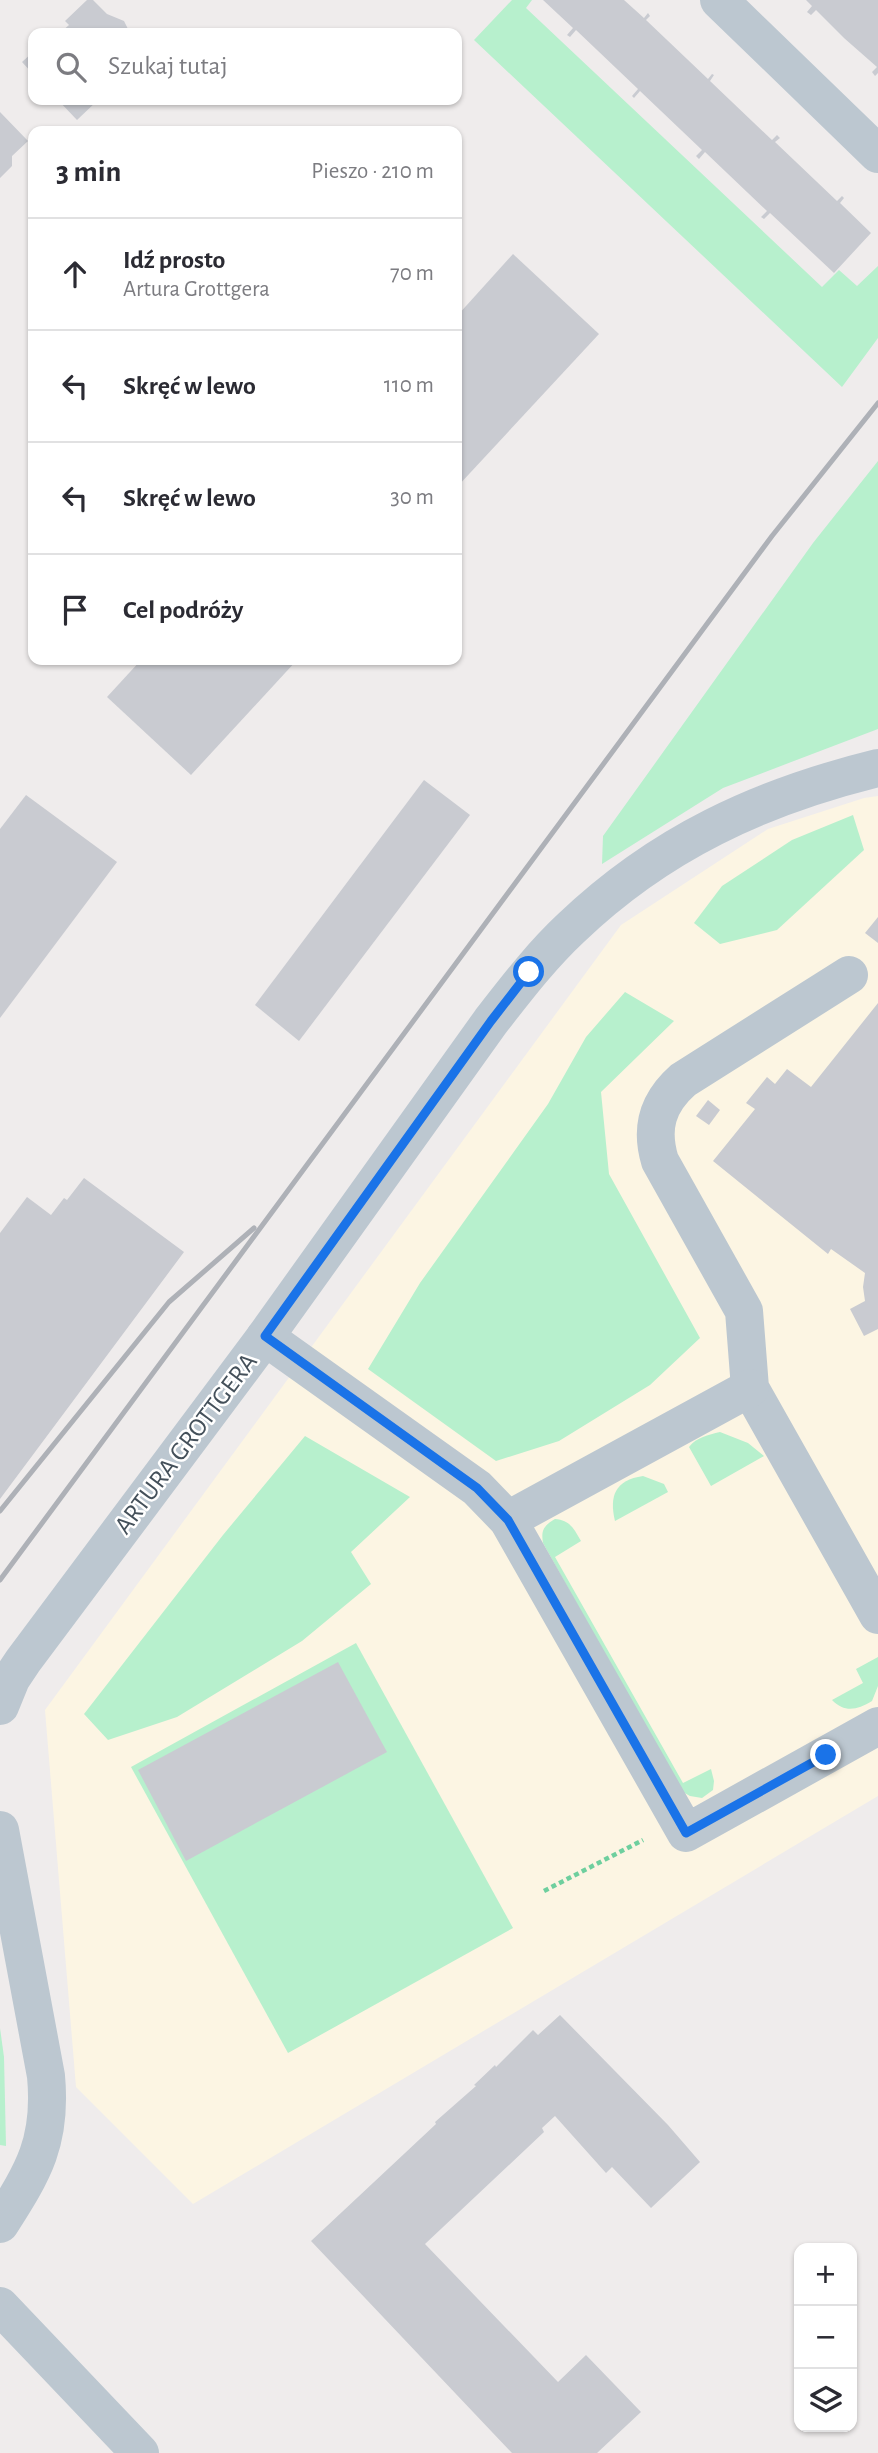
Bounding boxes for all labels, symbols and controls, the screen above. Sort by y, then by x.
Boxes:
search box [28,28,462,105]
icon: search [52,48,90,86]
text: Szukaj tutaj [108,53,228,79]
text: 3 min [56,157,121,187]
text: Pieszo · 210 m [311,160,434,183]
text: Idź prosto [123,247,225,273]
icon: ahead [56,255,94,293]
text: 70 m [390,262,434,285]
text: Artura Grottgera [123,278,270,301]
icon: left [56,367,94,405]
text: Skręć w lewo [123,373,256,399]
text: 110 m [384,374,434,397]
icon: left [56,479,94,517]
text: Skręć w lewo [123,485,256,511]
text: 30 m [390,486,434,509]
icon: arrive [56,591,94,629]
text: Cel podróży [123,597,243,623]
route start [513,956,544,987]
street label: ARTURA GROTTGERA [110,1349,262,1539]
route end [810,1739,841,1770]
map controls [794,2243,857,2432]
button: + [794,2243,857,2306]
button: − [794,2306,857,2369]
button: layers [794,2369,857,2432]

